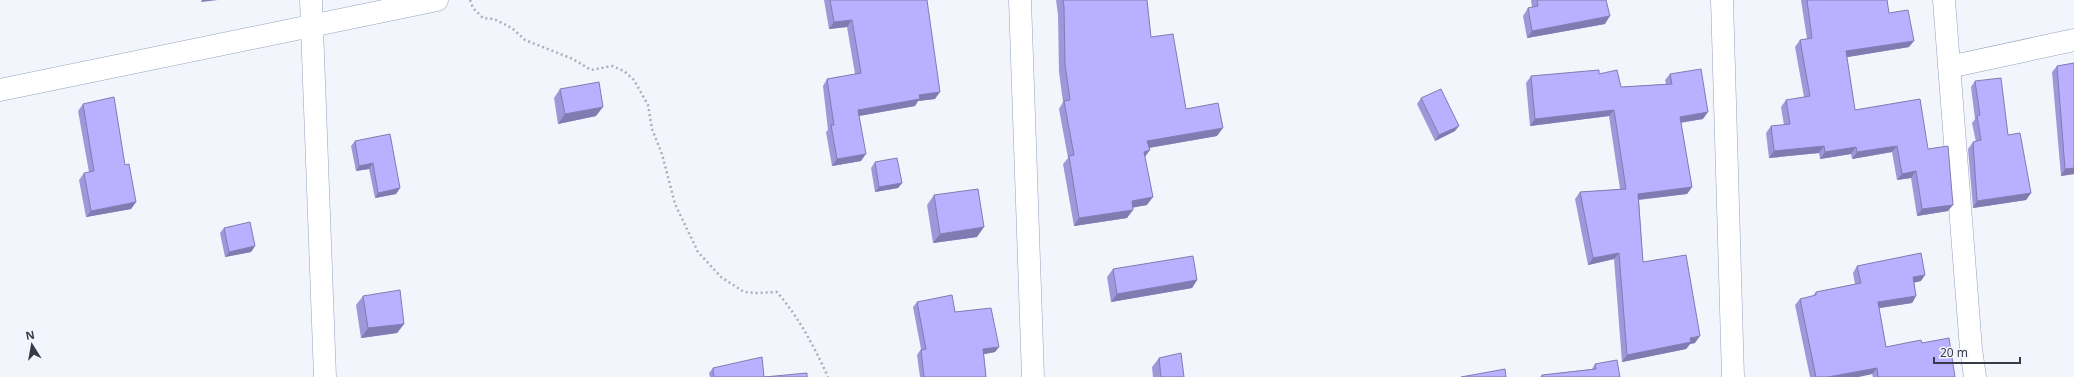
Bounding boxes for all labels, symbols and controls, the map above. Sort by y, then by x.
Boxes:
north arrow [12,325,52,365]
text: N [24,326,36,343]
scale bar [1934,339,2020,365]
text: 20 m [1940,344,1968,361]

